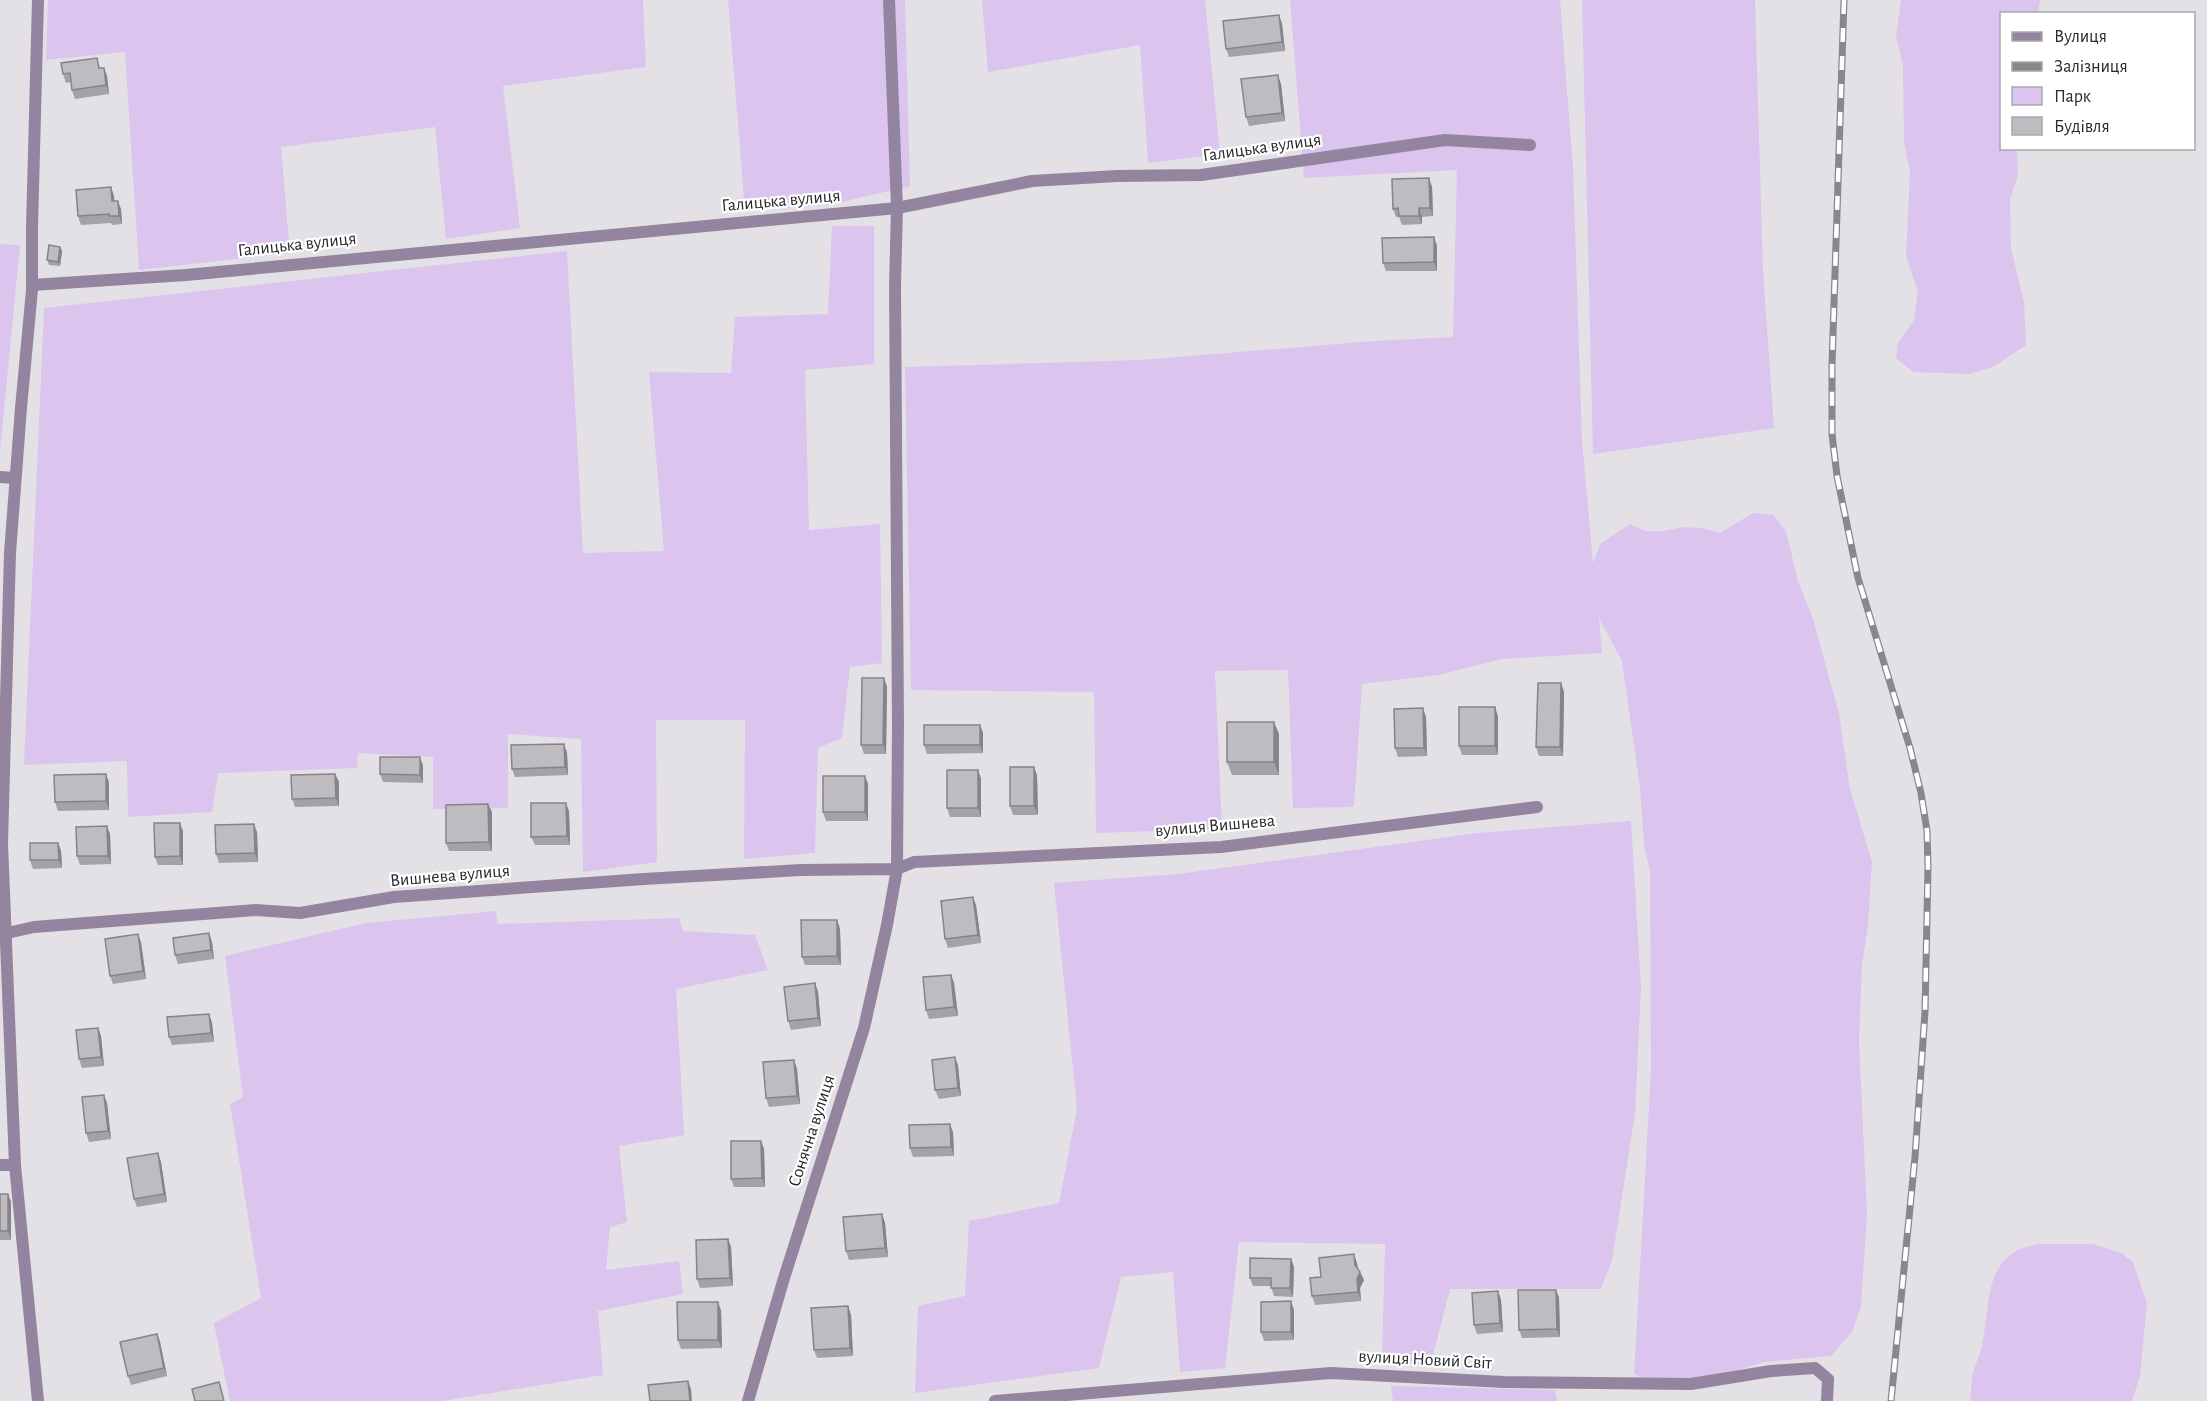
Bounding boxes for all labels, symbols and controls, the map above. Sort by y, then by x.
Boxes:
legend [2000,12,2195,150]
text: Вулиця [2054,28,2107,46]
text: Залізниця [2054,58,2128,76]
text: Парк [2054,88,2092,106]
text: Будівля [2054,118,2110,136]
street label: Галицька вулиця [1202,131,1322,165]
street label: Галицька вулиця [721,187,841,215]
street label: Галицька вулиця [237,230,357,260]
street label: вулиця Вишнева [1154,812,1276,840]
street label: Вишнева вулиця [389,862,511,890]
street label: Сонячна вулиця [785,1073,839,1189]
street label: вулиця Новий Світ [1358,1348,1493,1373]

